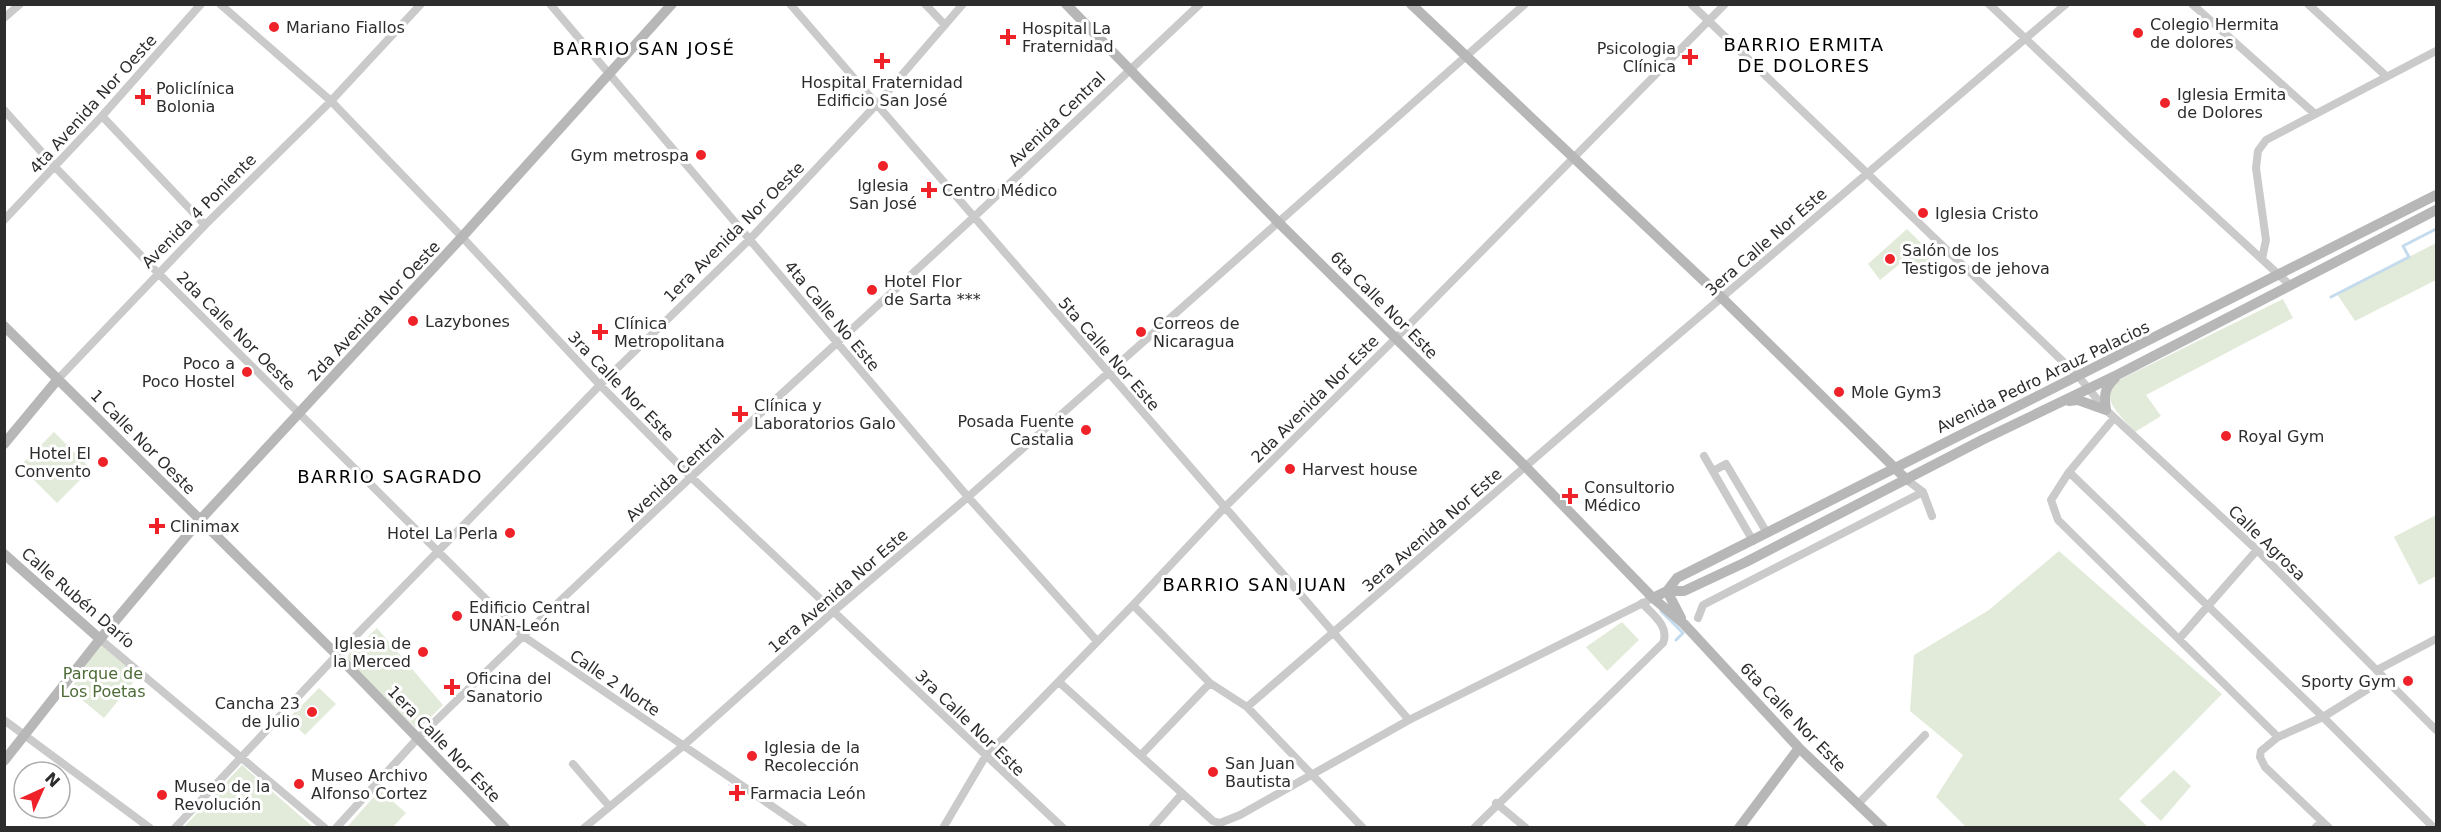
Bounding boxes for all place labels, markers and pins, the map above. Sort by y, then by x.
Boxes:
place label: Colegio Hermita de dolores [2150,15,2279,52]
place label: Mariano Fiallos [286,18,405,37]
place label: Hospital La Fraternidad [1022,19,1114,56]
marker: Mariano Fiallos [267,20,281,34]
marker: Colegio Hermita de dolores [2131,26,2145,40]
marker: Hospital La Fraternidad [999,28,1017,46]
place label: Psicologia Clínica [1597,39,1676,76]
marker: Psicologia Clínica [1681,48,1699,66]
marker: Hospital Fraternidad Edificio San José [873,52,891,70]
place label: Hospital Fraternidad Edificio San José [801,73,963,110]
place label: Policlínica Bolonia [156,79,235,116]
place label: Iglesia Ermita de Dolores [2177,85,2286,122]
marker: Policlínica Bolonia [134,88,152,106]
marker: Iglesia Ermita de Dolores [2158,96,2172,110]
place label: Gym metrospa [570,146,689,165]
marker: Gym metrospa [694,148,708,162]
marker: Iglesia San José [876,159,890,173]
place label: Iglesia San José [849,176,917,213]
marker: Centro Médico [920,181,938,199]
place label: Centro Médico [942,181,1057,200]
place label: Iglesia Cristo [1935,204,2038,223]
marker: Iglesia Cristo [1916,206,1930,220]
place label: Salón de los Testigos de jehova [1901,241,2050,278]
marker: Salón de los Testigos de jehova [1883,252,1897,266]
place label: Hotel Flor de Sarta *** [884,272,981,309]
marker: Hotel Flor de Sarta *** [865,283,879,297]
place label: Lazybones [425,312,510,331]
marker: Lazybones [406,314,420,328]
place label: Clínica Metropolitana [614,314,725,351]
place label: Correos de Nicaragua [1153,314,1240,351]
marker: Clínica Metropolitana [591,323,609,341]
marker: Correos de Nicaragua [1134,325,1148,339]
place label: Poco a Poco Hostel [142,354,235,391]
marker: Poco a Poco Hostel [240,365,254,379]
place label: Mole Gym3 [1851,383,1942,402]
marker: Mole Gym3 [1832,385,1846,399]
place label: Clínica y Laboratorios Galo [754,396,896,433]
marker: Clínica y Laboratorios Galo [731,405,749,423]
place label: Posada Fuente Castalia [957,412,1074,449]
marker: Posada Fuente Castalia [1079,423,1093,437]
place label: Royal Gym [2238,427,2324,446]
marker: Royal Gym [2219,429,2233,443]
place label: Hotel El Convento [14,444,91,481]
marker: Hotel El Convento [96,455,110,469]
place label: Harvest house [1302,460,1418,479]
marker: Harvest house [1283,462,1297,476]
place label: Consultorio Médico [1584,478,1675,515]
marker: Consultorio Médico [1561,487,1579,505]
marker: Clinimax [148,517,166,535]
place label: Clinimax [170,517,240,536]
place label: Hotel La Perla [387,524,498,543]
marker: Hotel La Perla [503,526,517,540]
place label: Edificio Central UNAN-León [469,598,590,635]
marker: Edificio Central UNAN-León [450,609,464,623]
place label: Iglesia de la Merced [333,634,411,671]
marker: Iglesia de la Merced [416,645,430,659]
place label: Oficina del Sanatorio [466,669,551,706]
place label: Sporty Gym [2301,672,2396,691]
marker: Sporty Gym [2401,674,2415,688]
marker: Oficina del Sanatorio [443,678,461,696]
place label: Cancha 23 de Julio [215,694,300,731]
marker: Cancha 23 de Julio [305,705,319,719]
place label: Iglesia de la Recolección [764,738,860,775]
marker: Iglesia de la Recolección [745,749,759,763]
place label: San Juan Bautista [1225,754,1295,791]
marker: San Juan Bautista [1206,765,1220,779]
place label: Museo Archivo Alfonso Cortez [311,766,428,803]
place label: Museo de la Revolución [174,777,270,814]
marker: Museo Archivo Alfonso Cortez [292,777,306,791]
marker: Farmacia León [728,784,746,802]
place label: Farmacia León [750,784,866,803]
marker: Museo de la Revolución [155,788,169,802]

